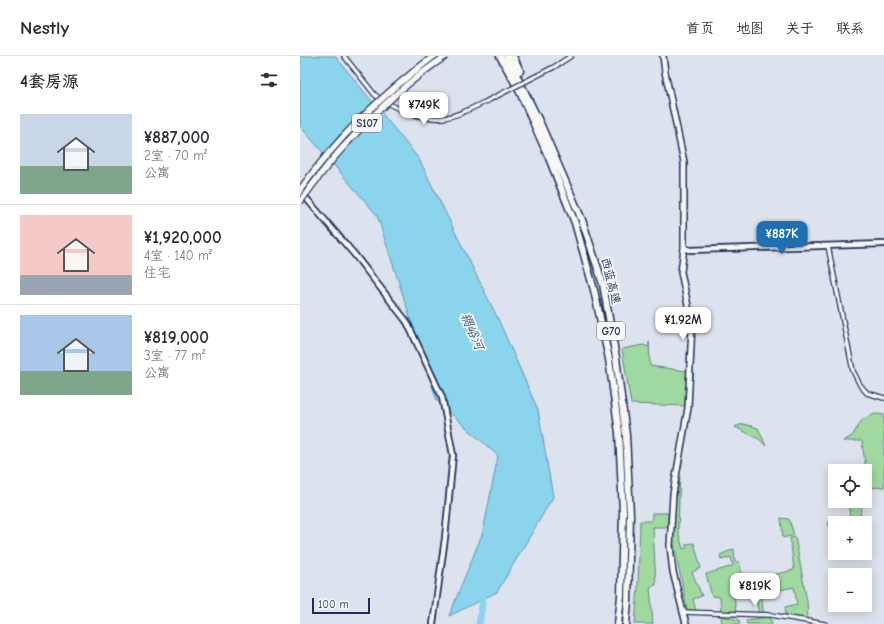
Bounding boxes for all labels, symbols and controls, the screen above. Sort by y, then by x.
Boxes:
text: Nestly [20,17,69,39]
text: 首页 [686,20,714,37]
text: 地图 [736,20,764,37]
text: 关于 [786,20,814,37]
text: 联系 [836,20,864,37]
icon: filters [258,69,280,91]
text: 4套房源 [20,72,79,91]
pin: ¥749K [396,92,452,126]
text: ¥749K [408,97,440,112]
road number: S107 [352,114,382,132]
text: ¥887,000 [144,128,210,147]
icon: home [52,130,100,178]
text: 2室 · 70 m² [144,148,207,163]
text: 公寓 [144,165,170,180]
pin: ¥887K [754,221,810,255]
text: ¥887K [766,226,798,241]
text: ¥1,920,000 [144,228,222,247]
icon: home [52,231,100,279]
text: 4室 · 140 m² [144,248,212,263]
street label: 西蓝高速 [598,256,624,306]
text: 住宅 [144,265,170,280]
pin: ¥1.92M [650,307,716,341]
water label: 辋峪河 [458,310,488,354]
text: ¥1.92M [664,312,702,327]
road number: G70 [597,322,625,340]
text: ¥819,000 [144,328,209,347]
icon: home [52,331,100,379]
text: 3室 · 77 m² [144,348,205,363]
text: 公寓 [144,365,170,380]
map controls [828,464,872,612]
button: locate [828,464,872,508]
button: + [828,516,872,560]
button: − [828,568,872,612]
pin: ¥819K [727,573,783,607]
text: ¥819K [739,578,771,593]
scale bar [312,596,370,615]
text: 100 m [318,598,349,611]

